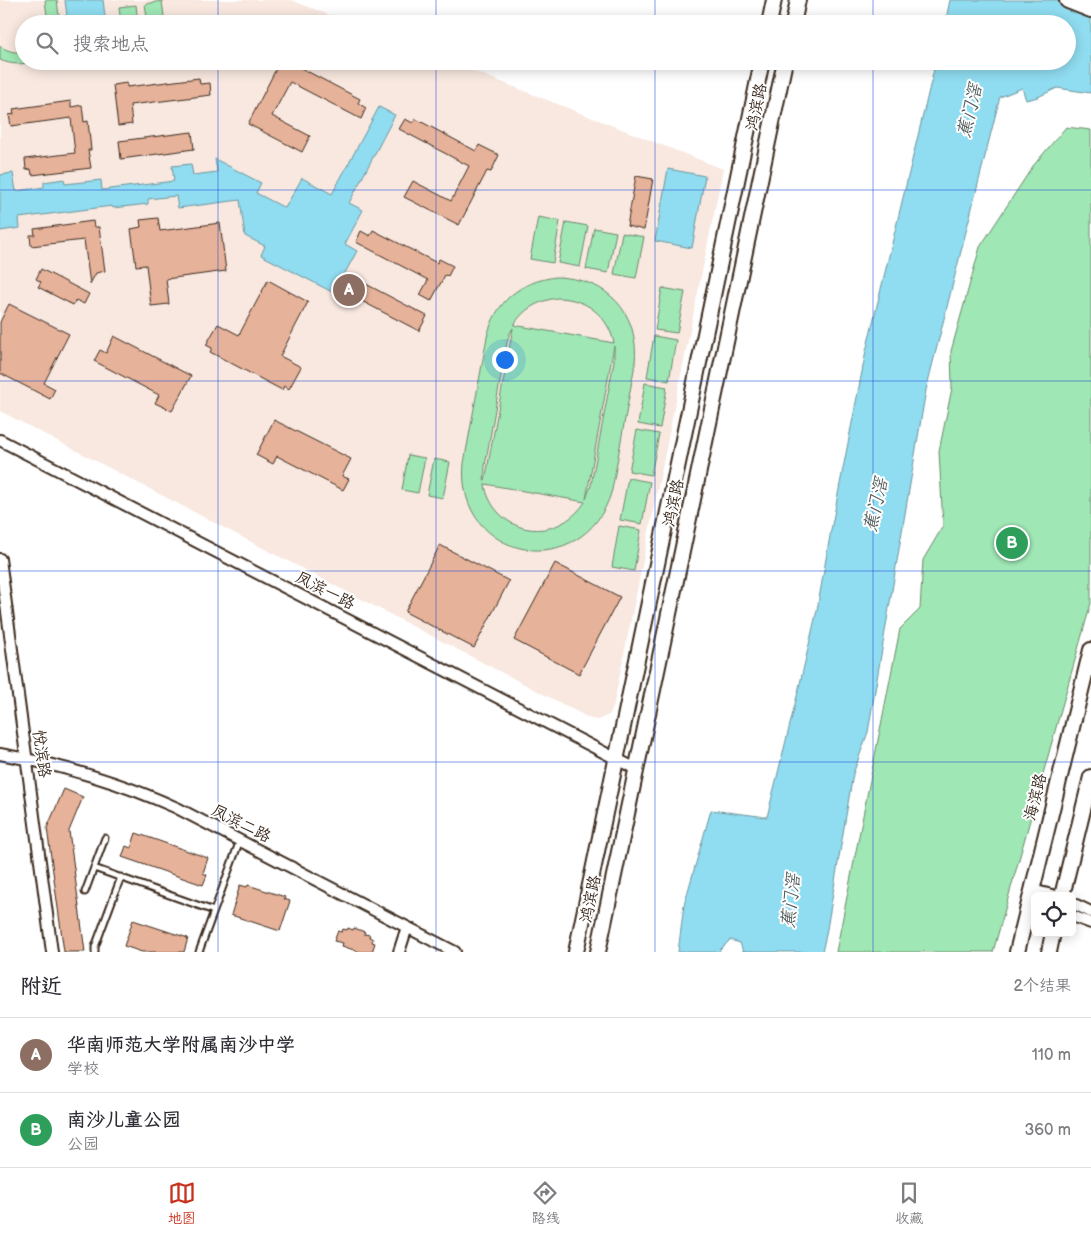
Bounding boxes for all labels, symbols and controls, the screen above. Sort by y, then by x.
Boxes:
search box [15,15,1076,70]
icon: search [33,29,61,57]
text: 搜索地点 [73,33,149,56]
water label: 蕉门滘 [953,79,987,140]
street label: 鸿滨路 [743,82,771,132]
pin: A [333,271,365,309]
your location [492,347,518,373]
water label: 蕉门滘 [860,473,893,534]
street label: 鸿滨路 [660,478,688,528]
pin: B [996,524,1028,562]
street label: 凤滨一路 [292,568,358,614]
street label: 悦滨路 [28,729,54,779]
street label: 海滨路 [1021,771,1051,823]
street label: 凤滨二路 [208,801,274,847]
water label: 蕉门滘 [777,870,805,929]
street label: 鸿滨路 [577,874,605,924]
map controls [1031,892,1076,937]
button: locate [1031,892,1076,937]
text: 附近 [20,974,62,999]
text: 2个结果 [1014,977,1071,996]
text: 华南师范大学附属南沙中学 [67,1034,295,1057]
text: A [31,1046,41,1065]
text: 110 m [1032,1046,1071,1065]
text: 学校 [67,1060,99,1079]
text: 南沙儿童公园 [67,1109,181,1132]
text: B [30,1121,42,1140]
text: 360 m [1024,1121,1071,1140]
text: 公园 [67,1135,99,1154]
tab: 地图 [168,1179,196,1227]
tab: 路线 [531,1179,559,1227]
tab: 收藏 [895,1179,923,1227]

